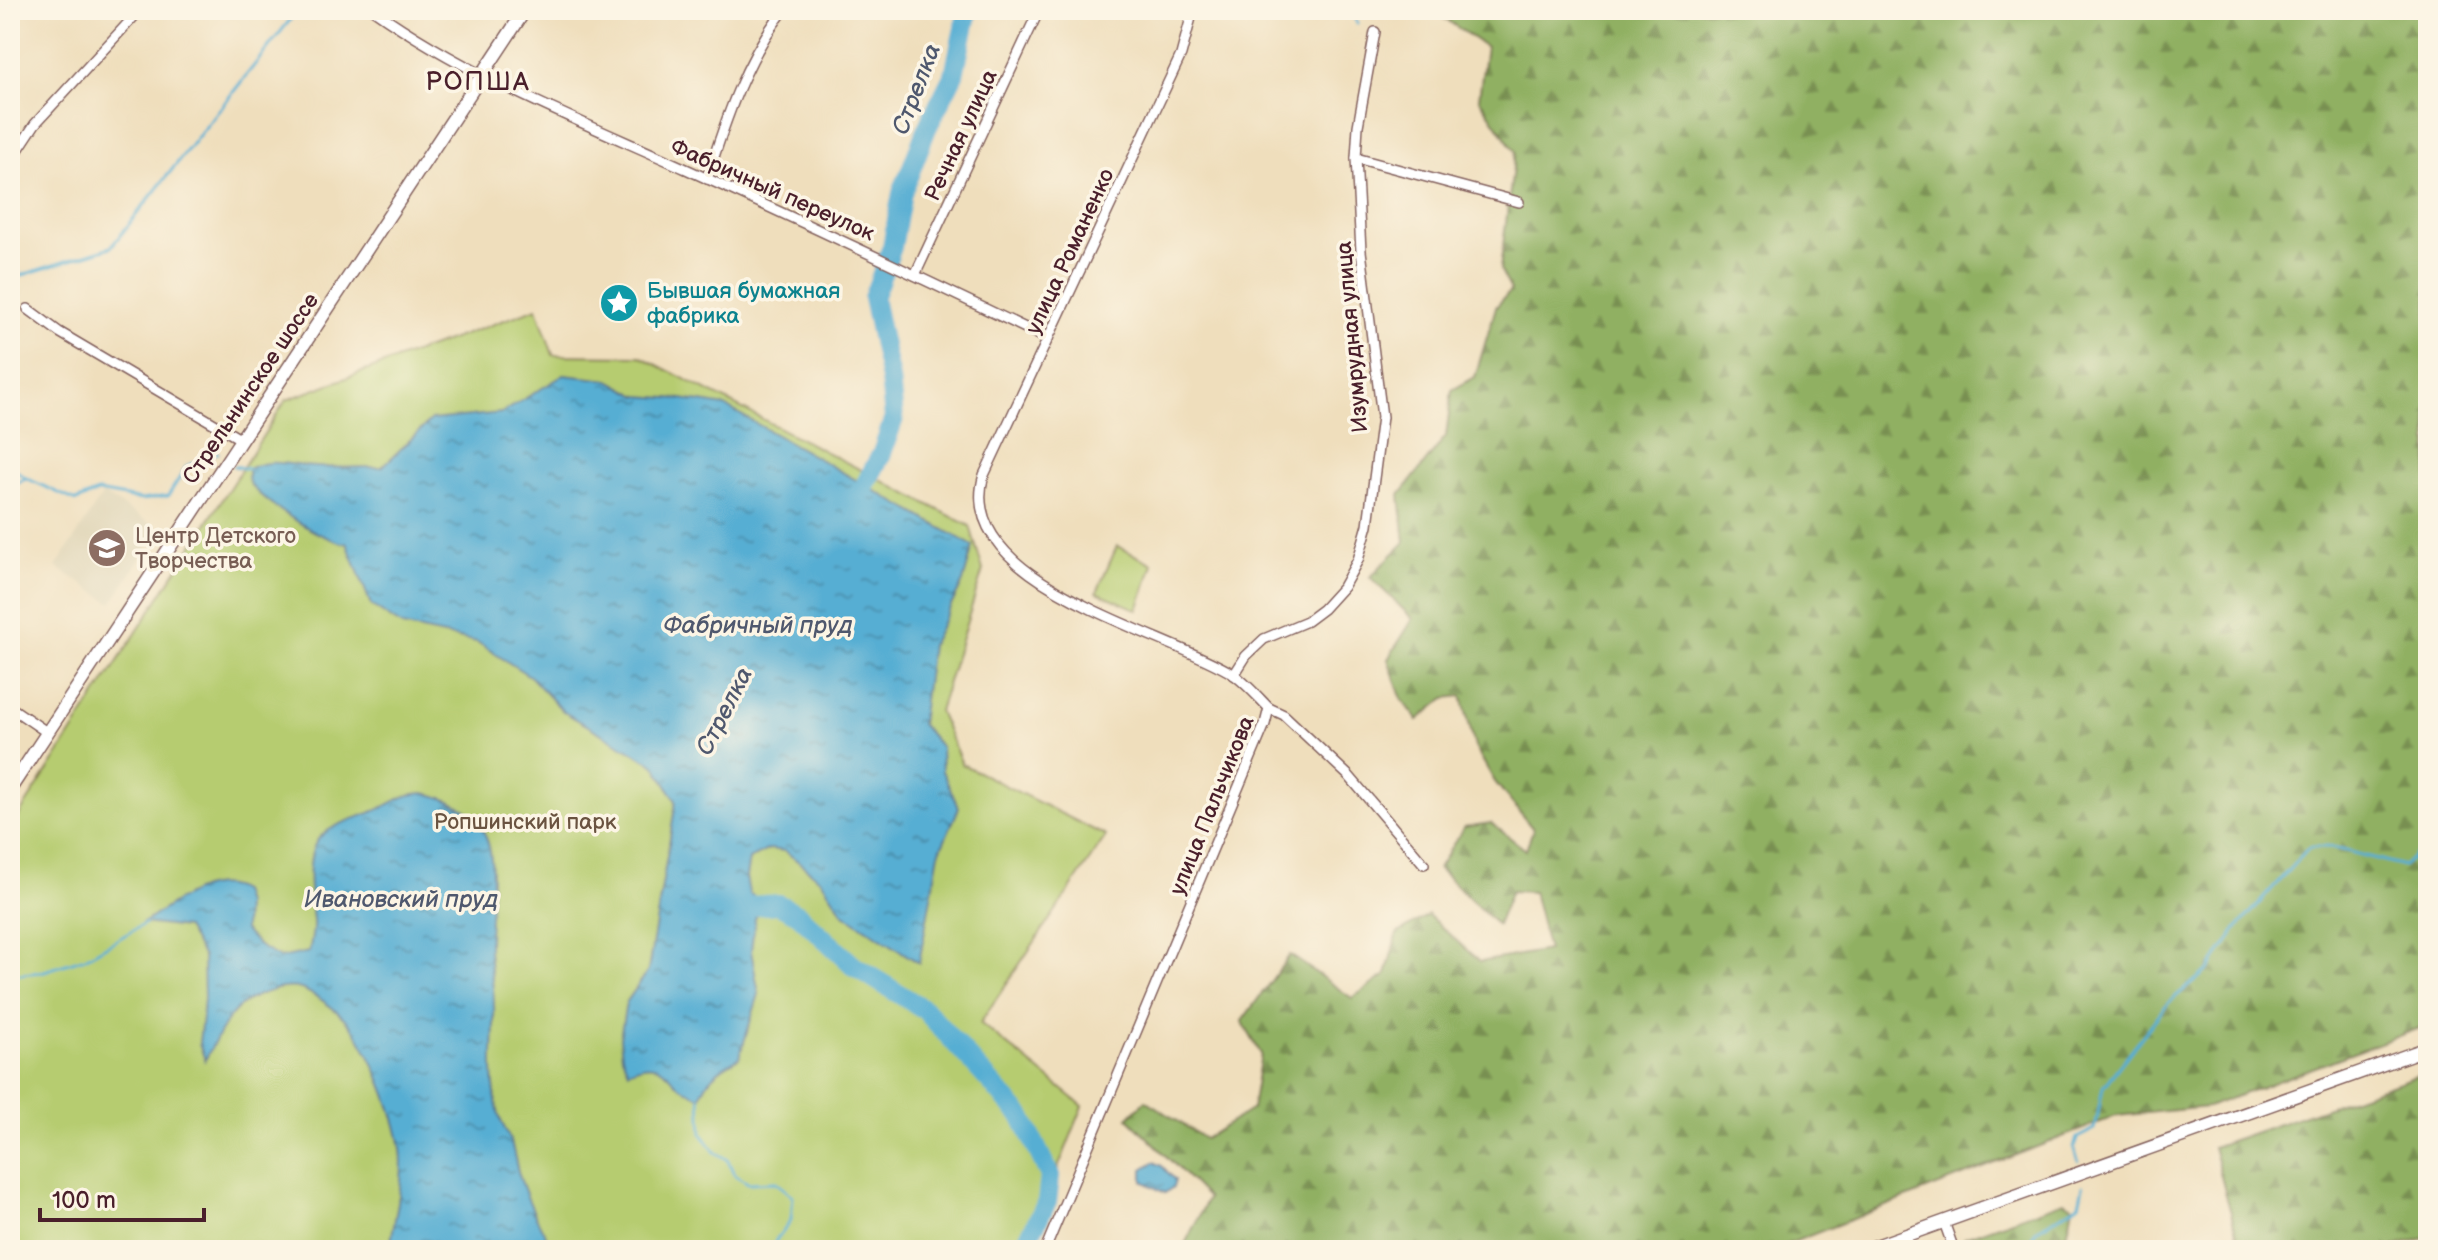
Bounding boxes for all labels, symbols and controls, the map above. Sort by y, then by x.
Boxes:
water label: Стрелка [886,40,947,139]
street label: Речная улица [919,66,1004,206]
district label: РОПША [425,67,531,98]
street label: Фабричный переулок [666,133,879,248]
street label: улица Романенко [1020,165,1121,339]
street label: Изумрудная улица [1331,240,1374,434]
place label: Бывшая бумажная фабрика [647,278,840,330]
place icon: Бывшая бумажная фабрика [598,282,640,324]
street label: Стрельнинское шоссе [177,288,325,489]
place label: Центр Детского Творчества [135,523,296,575]
school or university icon: Центр Детского Творчества [86,527,128,569]
water label: Фабричный пруд [663,611,853,640]
water label: Стрелка [690,662,759,760]
street label: улица Пальчикова [1164,712,1261,899]
park label: Ропшинский парк [434,809,617,836]
water label: Ивановский пруд [304,885,498,914]
scale bar [40,1172,204,1222]
text: 100 m [52,1186,116,1215]

